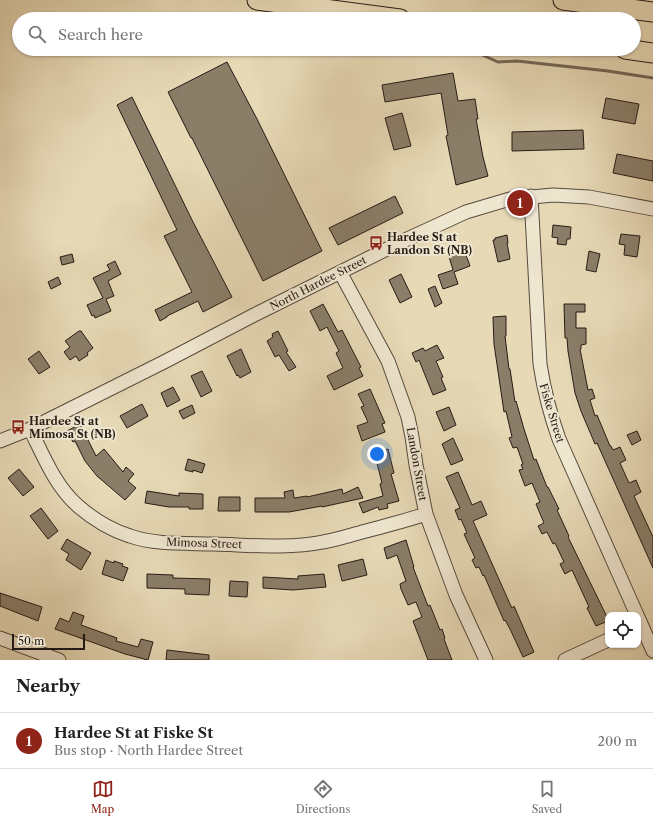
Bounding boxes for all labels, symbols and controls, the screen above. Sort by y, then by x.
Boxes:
search box [12,12,641,56]
icon: search [26,23,48,45]
text: Search here [58,25,143,44]
pin: 1 [507,188,533,218]
place label: Hardee St at Landon St (NB) [387,230,472,257]
bus stop icon: Hardee St at Landon St (NB) [368,235,384,251]
street label: North Hardee Street [267,253,369,313]
street label: Fiske Street [536,382,568,445]
place label: Hardee St at Mimosa St (NB) [29,414,116,441]
bus stop icon: Hardee St at Mimosa St (NB) [10,419,26,435]
street label: Landon Street [404,426,430,502]
your location [367,444,387,464]
street label: Mimosa Street [166,535,242,551]
map controls [605,612,641,648]
button: locate [605,612,641,648]
scale bar [12,632,85,651]
text: 50 m [18,634,44,648]
text: Nearby [16,676,80,696]
text: Hardee St at Fiske St [54,723,213,742]
text: 1 [26,733,32,749]
text: 200 m [597,733,637,749]
text: Bus stop · North Hardee Street [54,742,243,758]
tab: Map [91,778,114,816]
tab: Directions [296,778,350,816]
tab: Saved [532,778,562,816]

